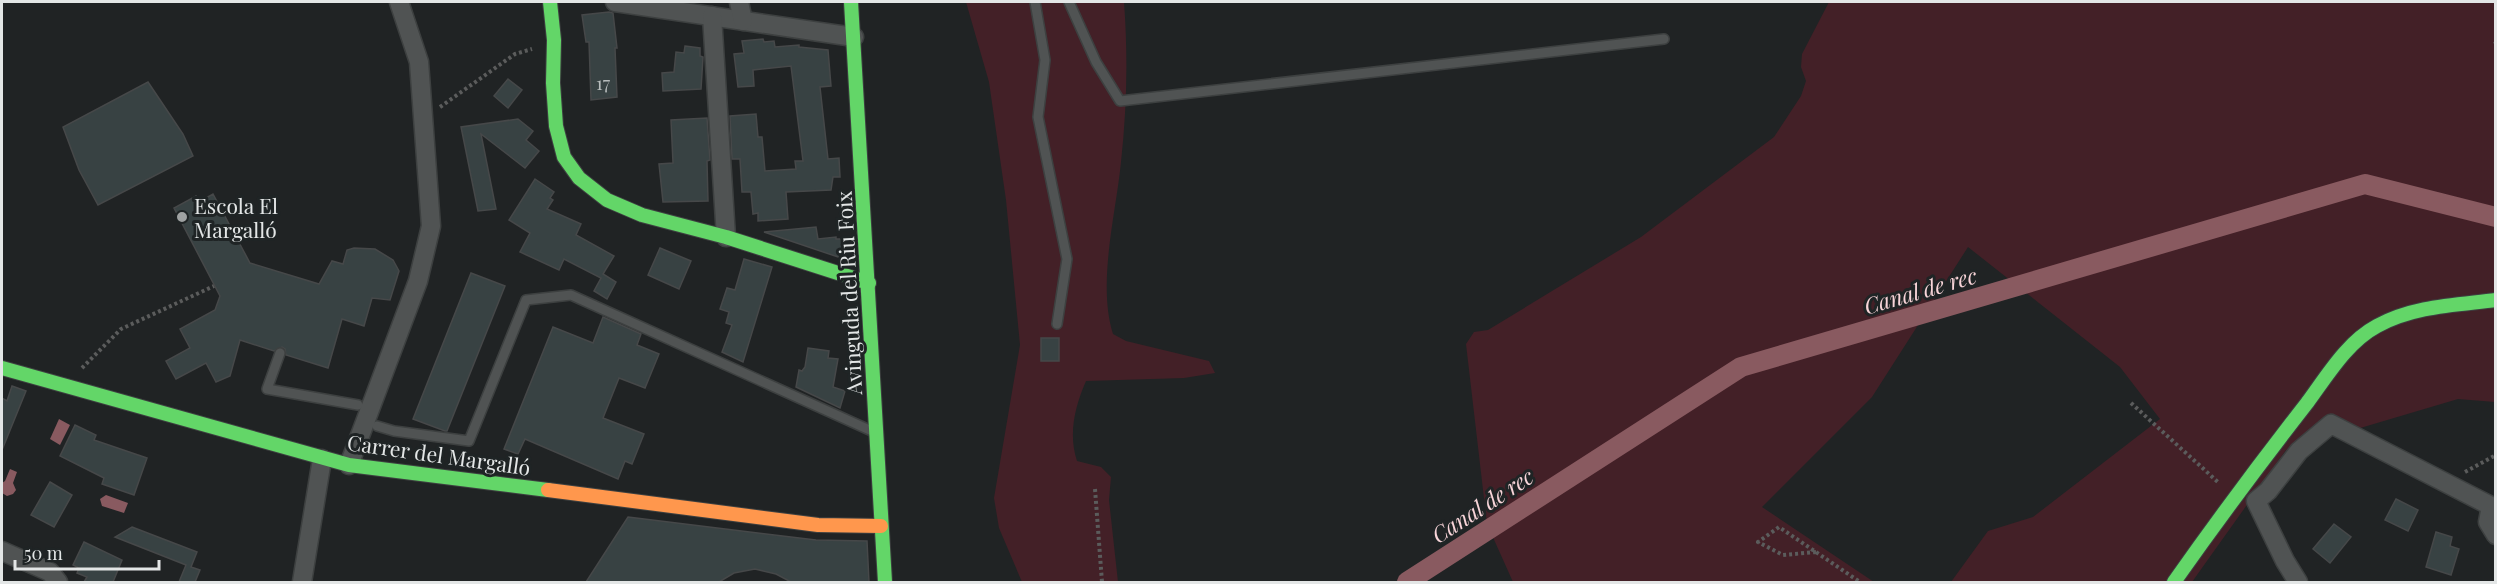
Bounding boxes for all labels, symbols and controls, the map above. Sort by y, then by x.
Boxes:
house number: 17 [596,71,611,95]
street label: Avinguda del Riu Foix [829,190,867,397]
place label: Escola El Margalló [194,191,278,243]
marker: Escola El Margalló [175,210,189,224]
water label: Canal de rec [1860,259,1980,320]
street label: Carrer del Margalló [346,427,532,481]
water label: Canal de rec [1425,461,1539,549]
scale bar [15,533,159,571]
text: 50 m [24,541,63,565]

